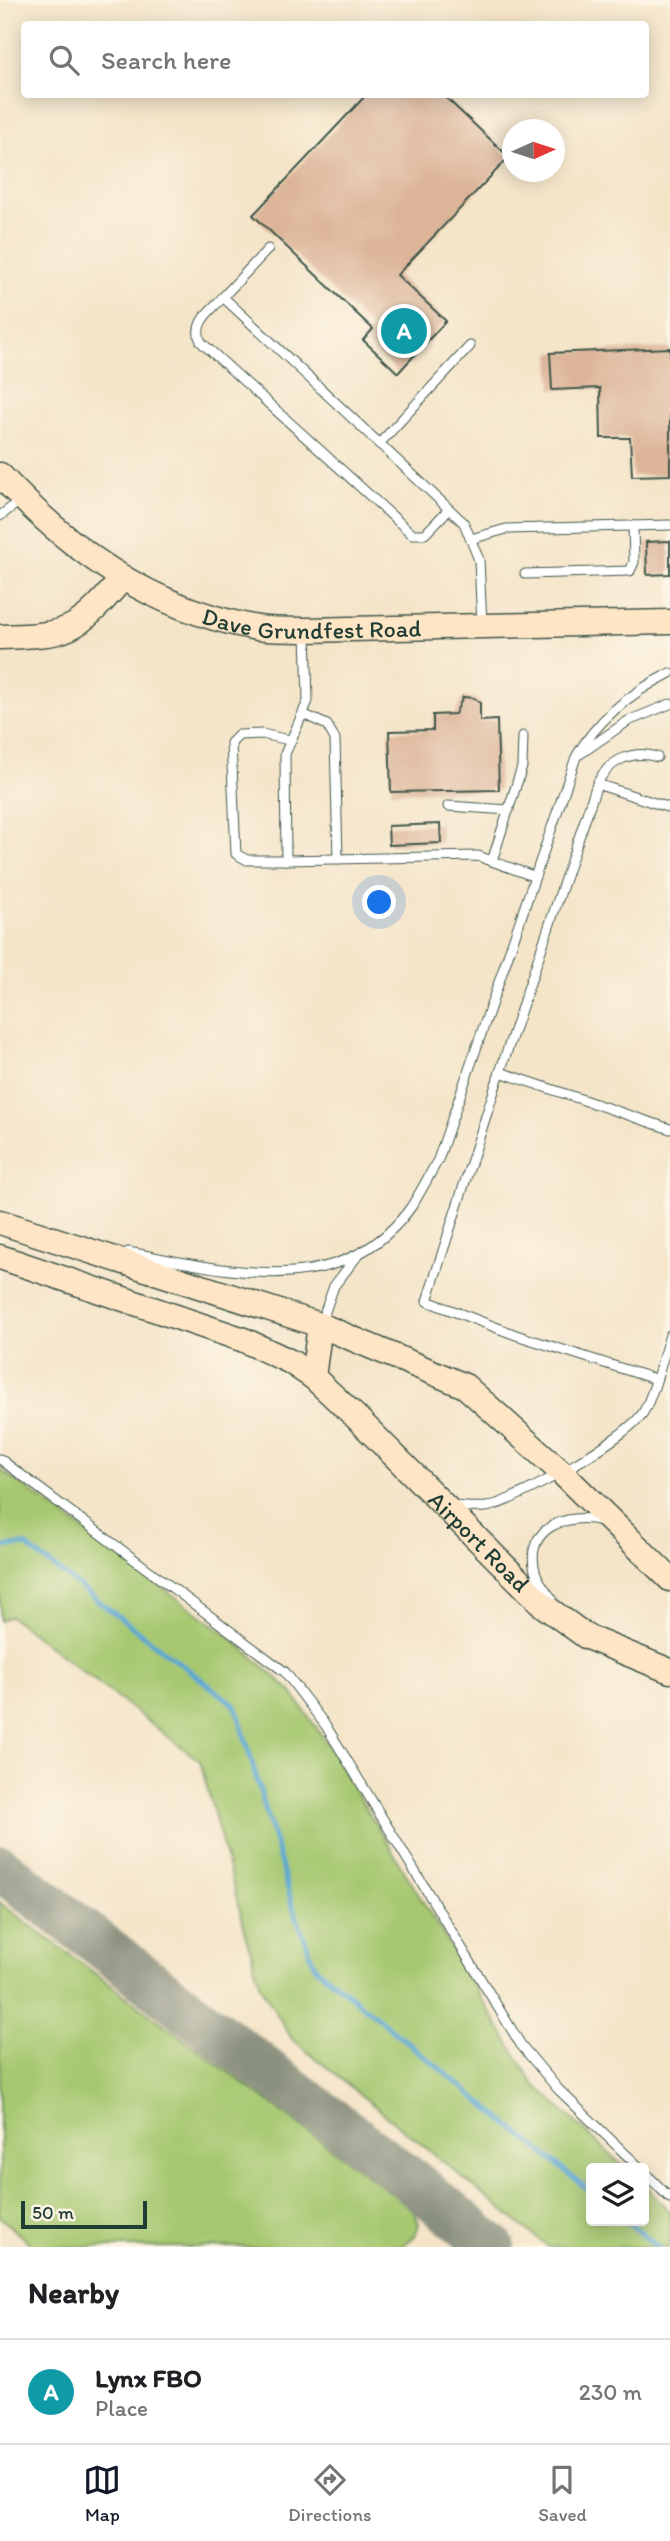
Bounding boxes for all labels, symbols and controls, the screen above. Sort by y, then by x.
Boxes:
search box [21,21,649,98]
icon: search [45,41,83,79]
text: Search here [101,44,231,76]
north arrow [502,119,565,182]
pin: A [381,305,427,357]
street label: Dave Grundfest Road [199,601,422,645]
your location [362,885,396,919]
street label: Airport Road [423,1484,536,1598]
map controls [586,2163,649,2226]
button: layers [586,2163,649,2226]
scale bar [21,2198,147,2230]
text: 50 m [32,2201,74,2224]
text: Nearby [28,2274,119,2311]
text: Lynx FBO [95,2362,202,2394]
text: A [44,2378,58,2406]
text: 230 m [579,2378,642,2406]
text: Place [95,2394,148,2422]
tab: Map [83,2461,121,2526]
tab: Directions [288,2461,372,2526]
tab: Saved [538,2461,587,2526]

